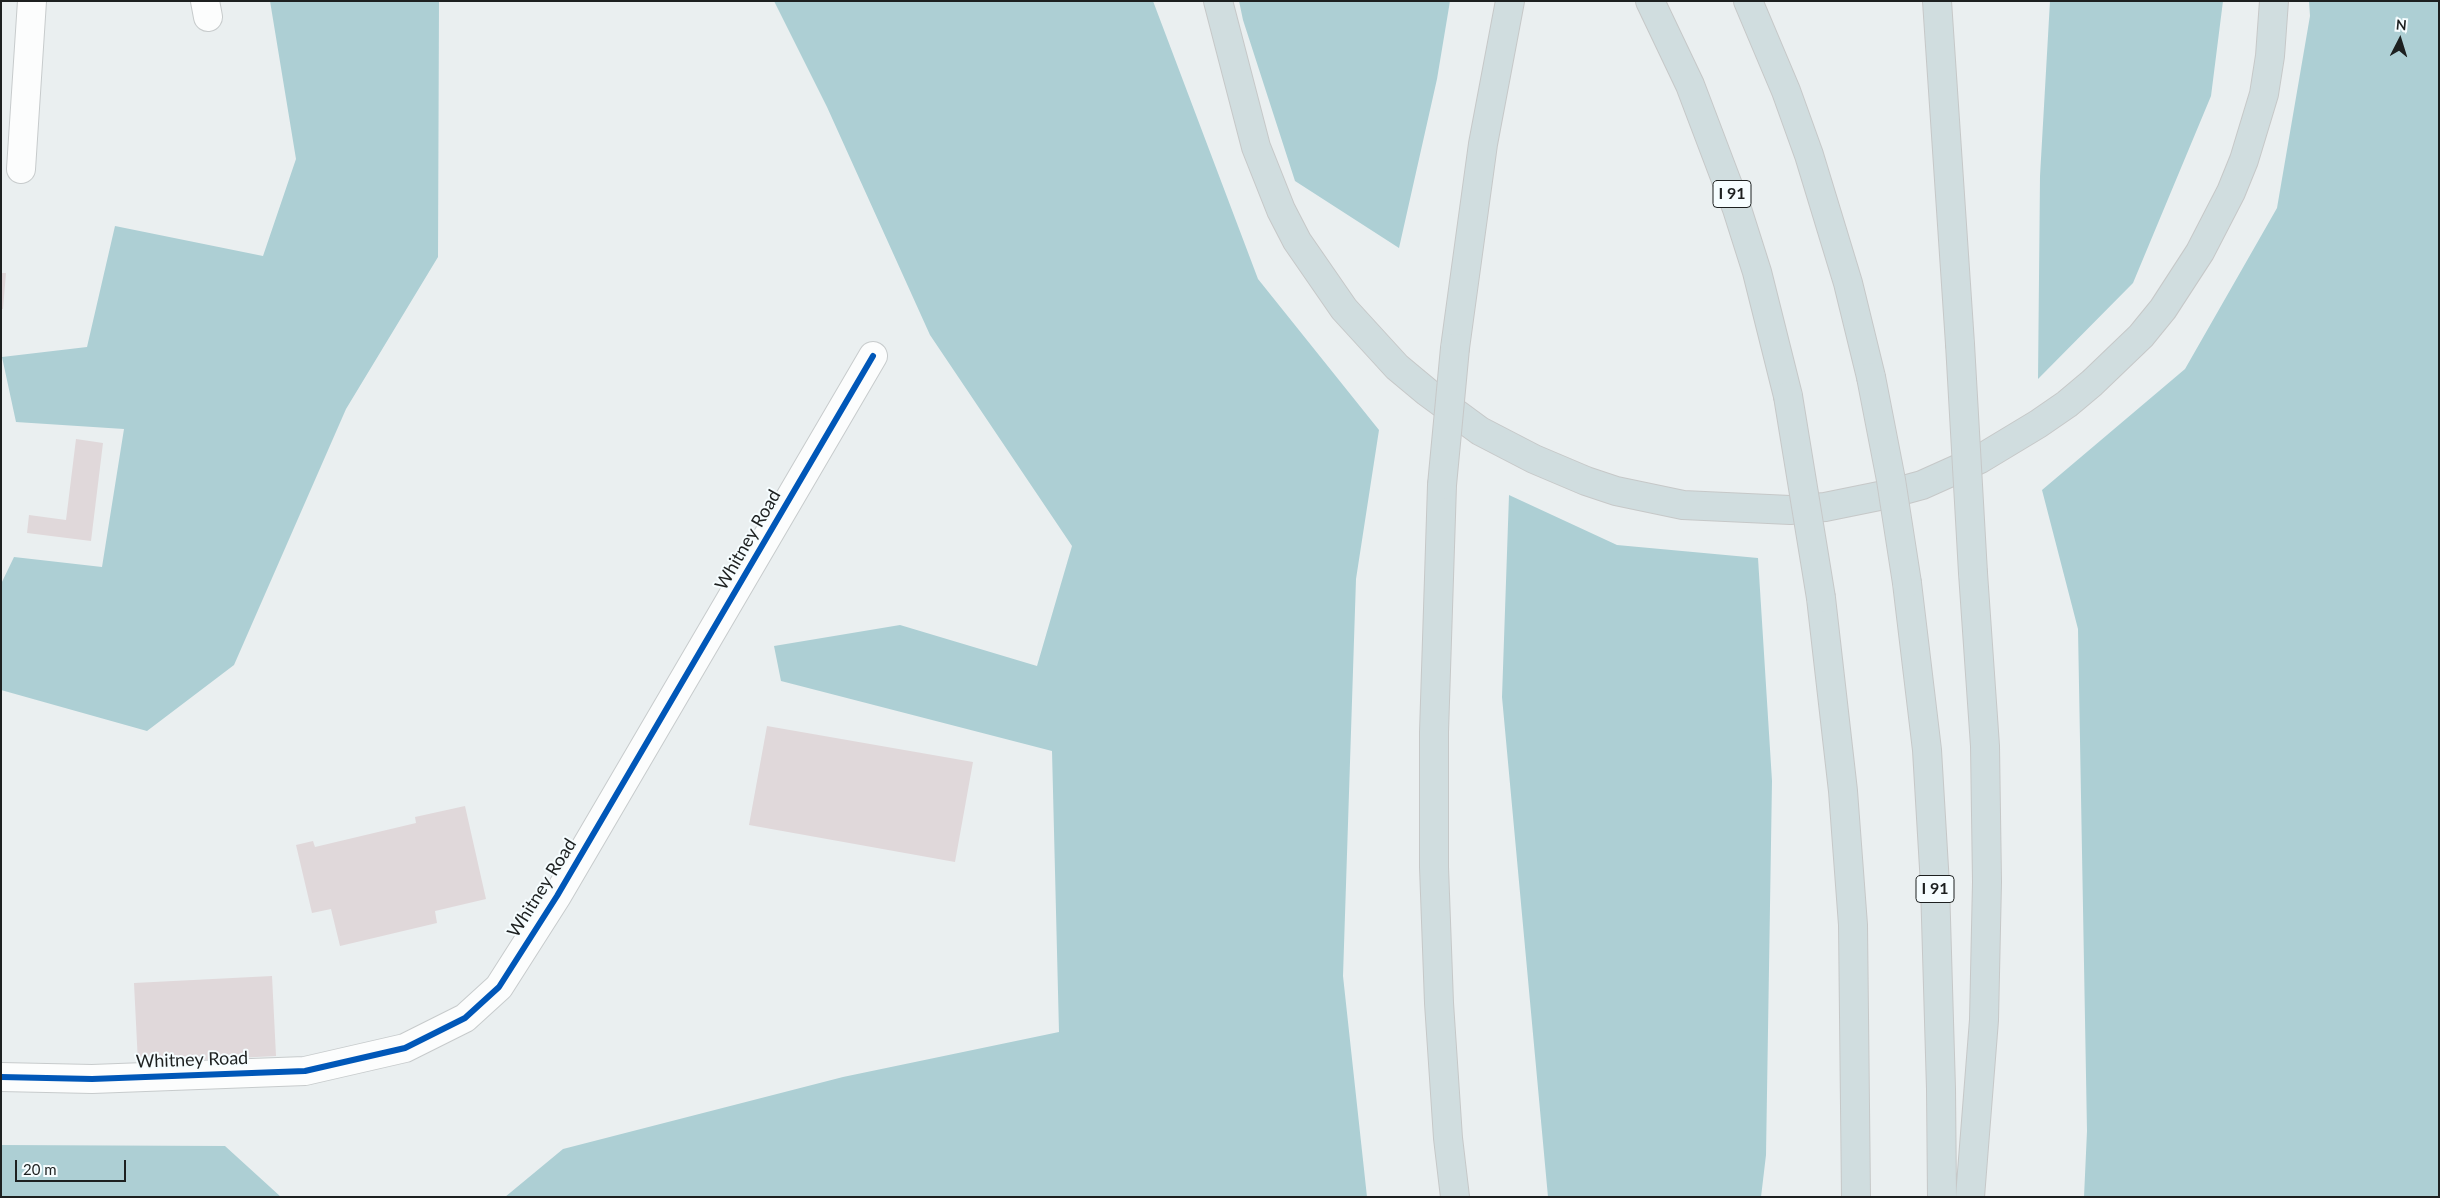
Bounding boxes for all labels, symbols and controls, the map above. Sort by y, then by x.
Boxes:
north arrow [2375,15,2425,65]
text: N [2395,16,2407,33]
road number: I 91 [1713,180,1751,208]
street label: Whitney Road [711,486,785,594]
street label: Whitney Road [503,835,581,941]
road number: I 91 [1916,876,1954,902]
street label: Whitney Road [135,1047,249,1073]
scale bar [18,1150,129,1182]
text: 20 m [23,1160,57,1178]

